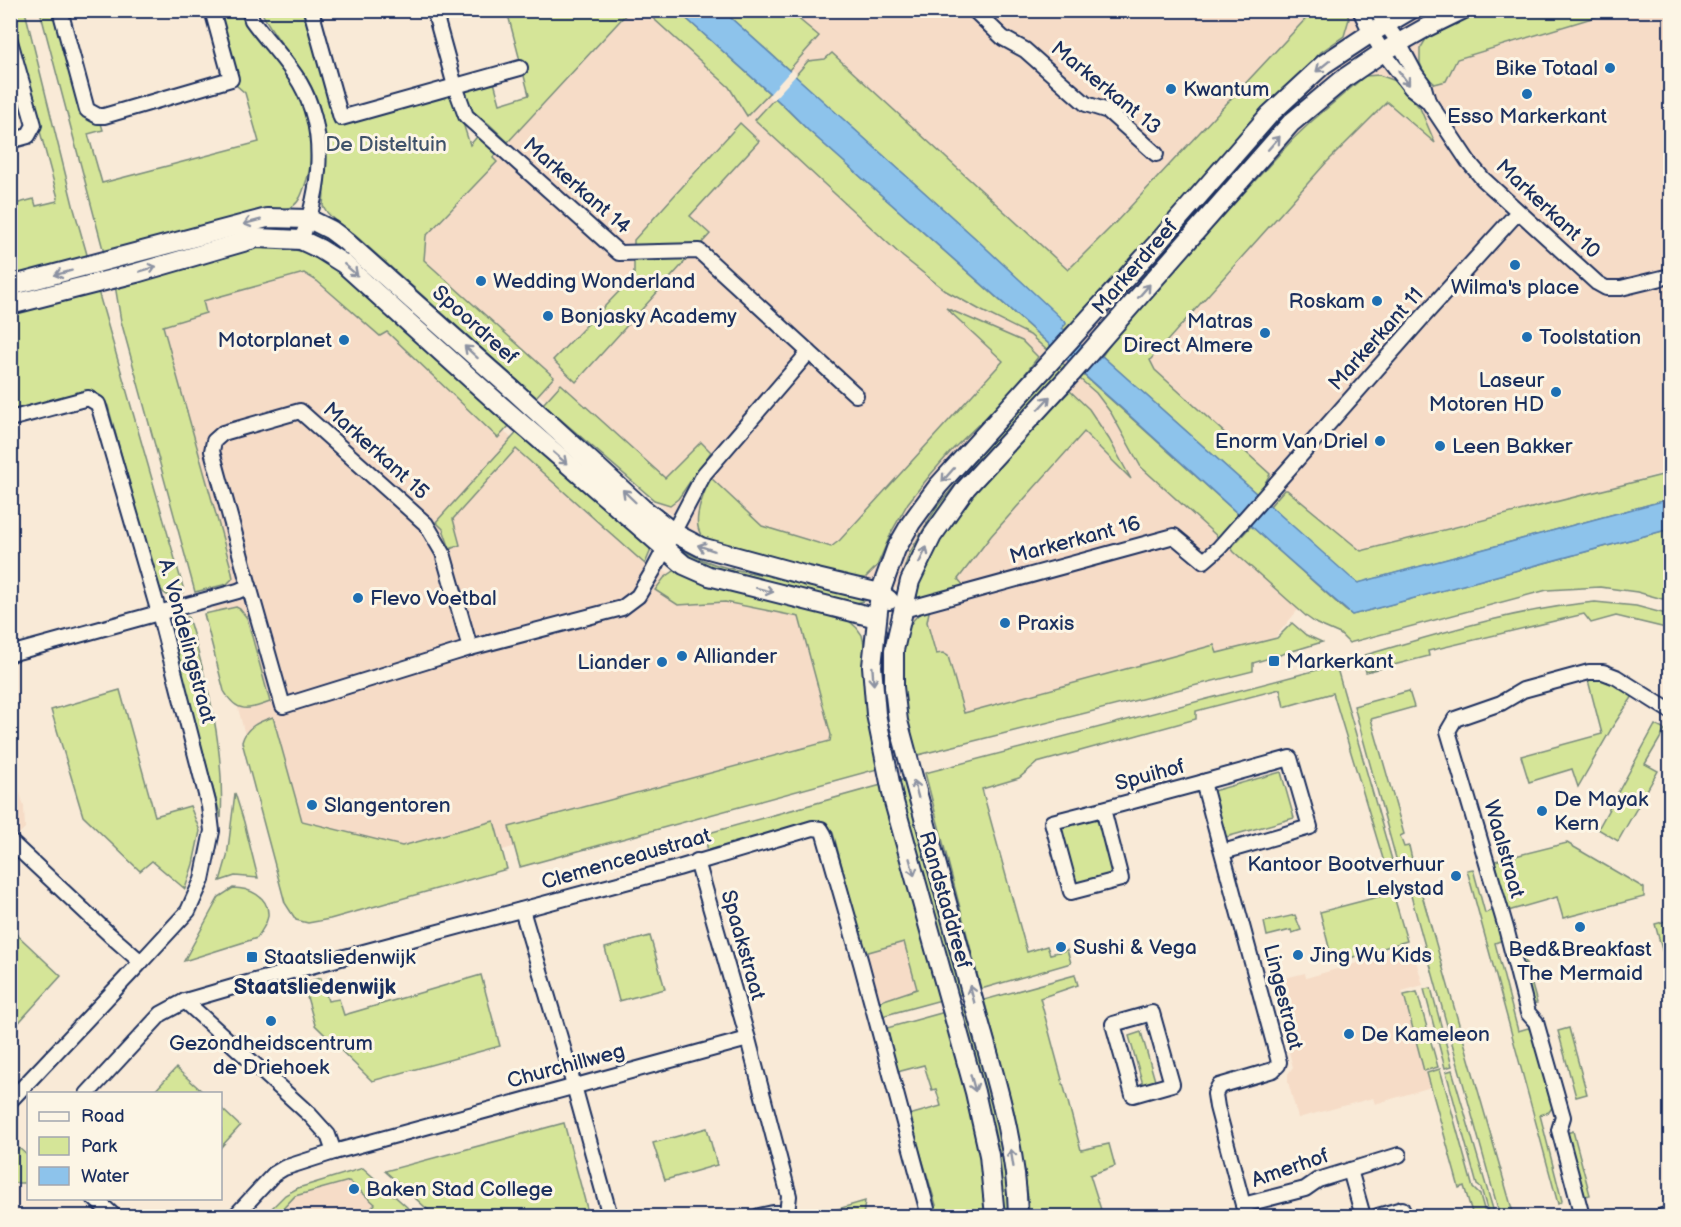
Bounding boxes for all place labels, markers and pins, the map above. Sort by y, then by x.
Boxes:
place label: Bike Totaal [1495,56,1598,81]
marker: Bike Totaal [1603,61,1617,75]
place label: Kwantum [1183,77,1269,102]
marker: Kwantum [1164,82,1178,96]
marker: Esso Markerkant [1520,87,1534,101]
place label: Esso Markerkant [1447,104,1607,129]
marker: Wilma's place [1508,258,1522,272]
place label: Wedding Wonderland [493,269,695,294]
marker: Wedding Wonderland [474,274,488,288]
place label: Wilma's place [1451,275,1579,300]
place label: Roskam [1289,289,1365,314]
marker: Roskam [1370,294,1384,308]
place label: Bonjasky Academy [560,304,737,329]
marker: Bonjasky Academy [541,309,555,323]
place label: Matras Direct Almere [1123,309,1253,358]
place label: Toolstation [1539,325,1641,350]
marker: Matras Direct Almere [1258,326,1272,340]
place label: Motorplanet [218,328,333,353]
marker: Toolstation [1520,330,1534,344]
marker: Motorplanet [337,333,351,347]
place label: Laseur Motoren HD [1429,368,1544,417]
marker: Laseur Motoren HD [1549,385,1563,399]
place label: Enorm Van Driel [1215,429,1368,454]
marker: Enorm Van Driel [1373,434,1387,448]
place label: Leen Bakker [1452,434,1573,459]
marker: Leen Bakker [1433,439,1447,453]
place label: Flevo Voetbal [370,586,497,611]
marker: Flevo Voetbal [351,591,365,605]
place label: Praxis [1017,611,1074,636]
marker: Praxis [998,616,1012,630]
place label: Alliander [694,644,777,669]
marker: Alliander [675,649,689,663]
place label: Markerkant [1286,649,1394,674]
place label: Liander [577,650,650,675]
marker: Markerkant [1267,654,1281,668]
marker: Liander [655,655,669,669]
place label: De Mayak Kern [1554,787,1649,836]
place label: Slangentoren [324,793,451,818]
marker: Slangentoren [305,798,319,812]
marker: De Mayak Kern [1535,804,1549,818]
place label: Kantoor Bootverhuur Lelystad [1247,852,1444,901]
marker: Kantoor Bootverhuur Lelystad [1449,869,1463,883]
marker: Bed&Breakfast The Mermaid [1573,920,1587,934]
place label: Sushi & Vega [1073,935,1197,960]
place label: Bed&Breakfast The Mermaid [1508,937,1652,986]
marker: Sushi & Vega [1054,940,1068,954]
place label: Jing Wu Kids [1310,943,1432,968]
place label: Staatsliedenwijk [264,945,416,970]
marker: Jing Wu Kids [1291,948,1305,962]
marker: Staatsliedenwijk [245,950,259,964]
marker: Gezondheidscentrum de Driehoek [264,1014,278,1028]
place label: De Kameleon [1361,1022,1490,1047]
marker: De Kameleon [1342,1027,1356,1041]
place label: Gezondheidscentrum de Driehoek [169,1031,373,1080]
place label: Baken Stad College [366,1177,553,1202]
marker: Baken Stad College [347,1182,361,1196]

